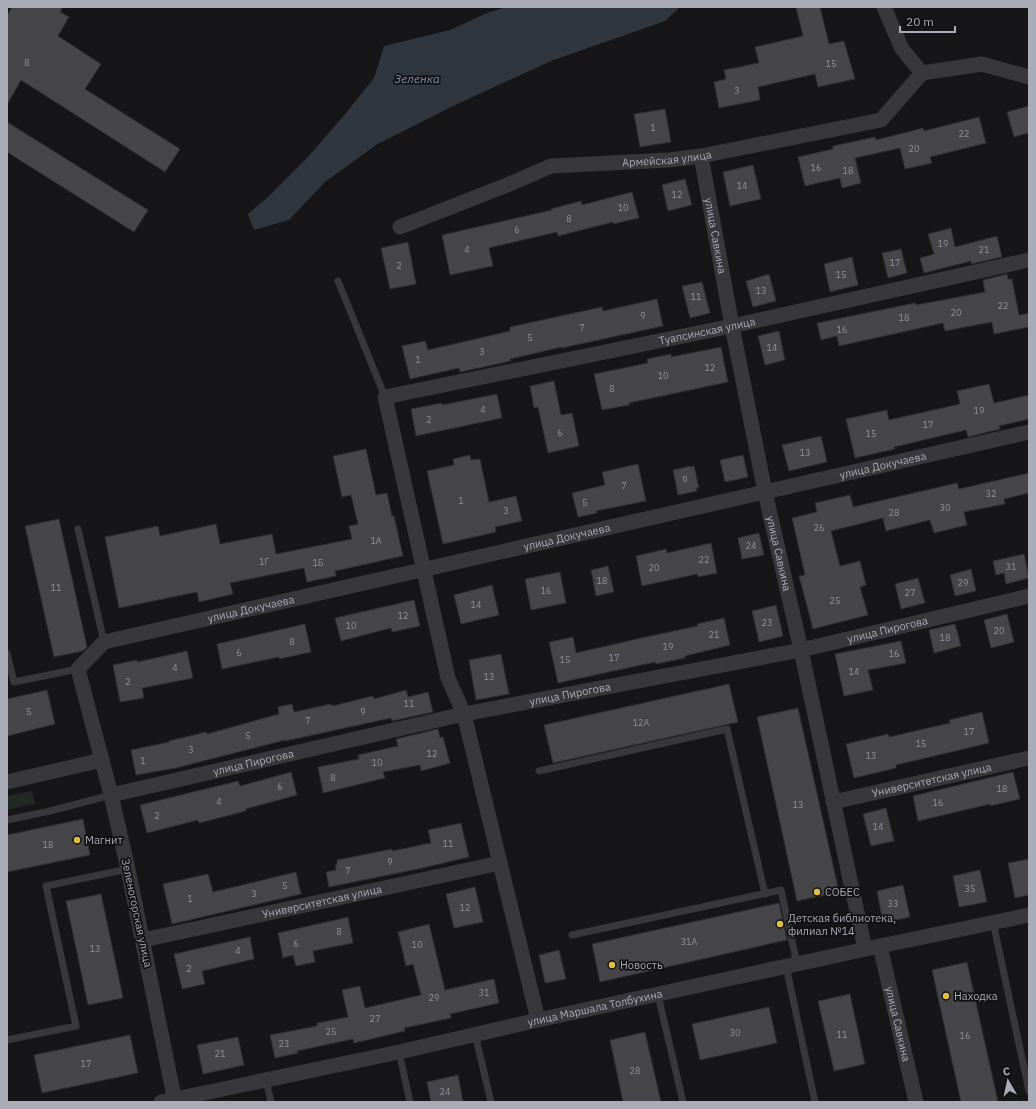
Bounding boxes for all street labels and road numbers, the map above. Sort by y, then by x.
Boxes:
street label: Армейская улица [622,147,713,169]
street label: улица Савкина [702,197,729,275]
street label: Туапсинская улица [658,314,757,348]
street label: улица Докучаева [838,449,928,482]
street label: улица Савкина [764,514,794,593]
street label: улица Докучаева [522,520,612,554]
street label: улица Докучаева [206,592,296,625]
street label: улица Пирогова [846,613,929,646]
street label: улица Пирогова [528,679,612,708]
street label: улица Пирогова [212,746,295,778]
street label: Университетская улица [870,760,993,800]
street label: Зеленогорская улица [119,857,155,969]
street label: Университетская улица [261,882,383,921]
street label: улица Савкина [883,985,913,1063]
street label: улица Маршала Толбухина [526,986,664,1029]

